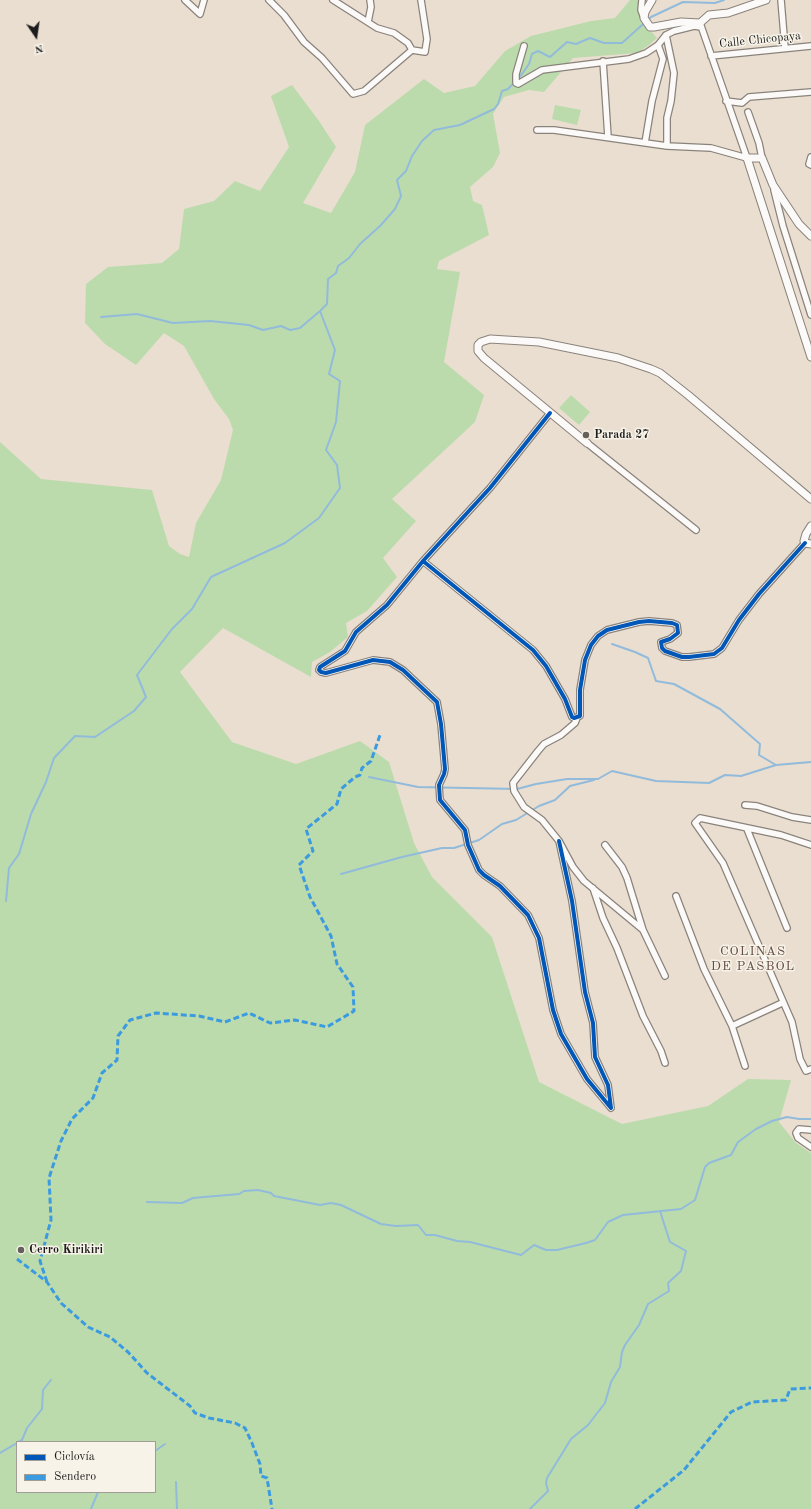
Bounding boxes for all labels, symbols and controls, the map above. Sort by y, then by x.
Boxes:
north arrow [16,16,56,56]
street label: Calle Chicopaya [718,29,802,51]
text: N [33,42,44,54]
place label: Parada 27 [594,428,649,442]
marker: Parada 27 [581,430,591,440]
district label: COLINAS DE PASBOL [711,944,795,975]
place label: Cerro Kirikiri [29,1243,103,1257]
marker: Cerro Kirikiri [16,1245,26,1255]
legend [16,1441,156,1493]
text: Ciclovía [54,1451,95,1463]
text: Sendero [54,1471,96,1483]

